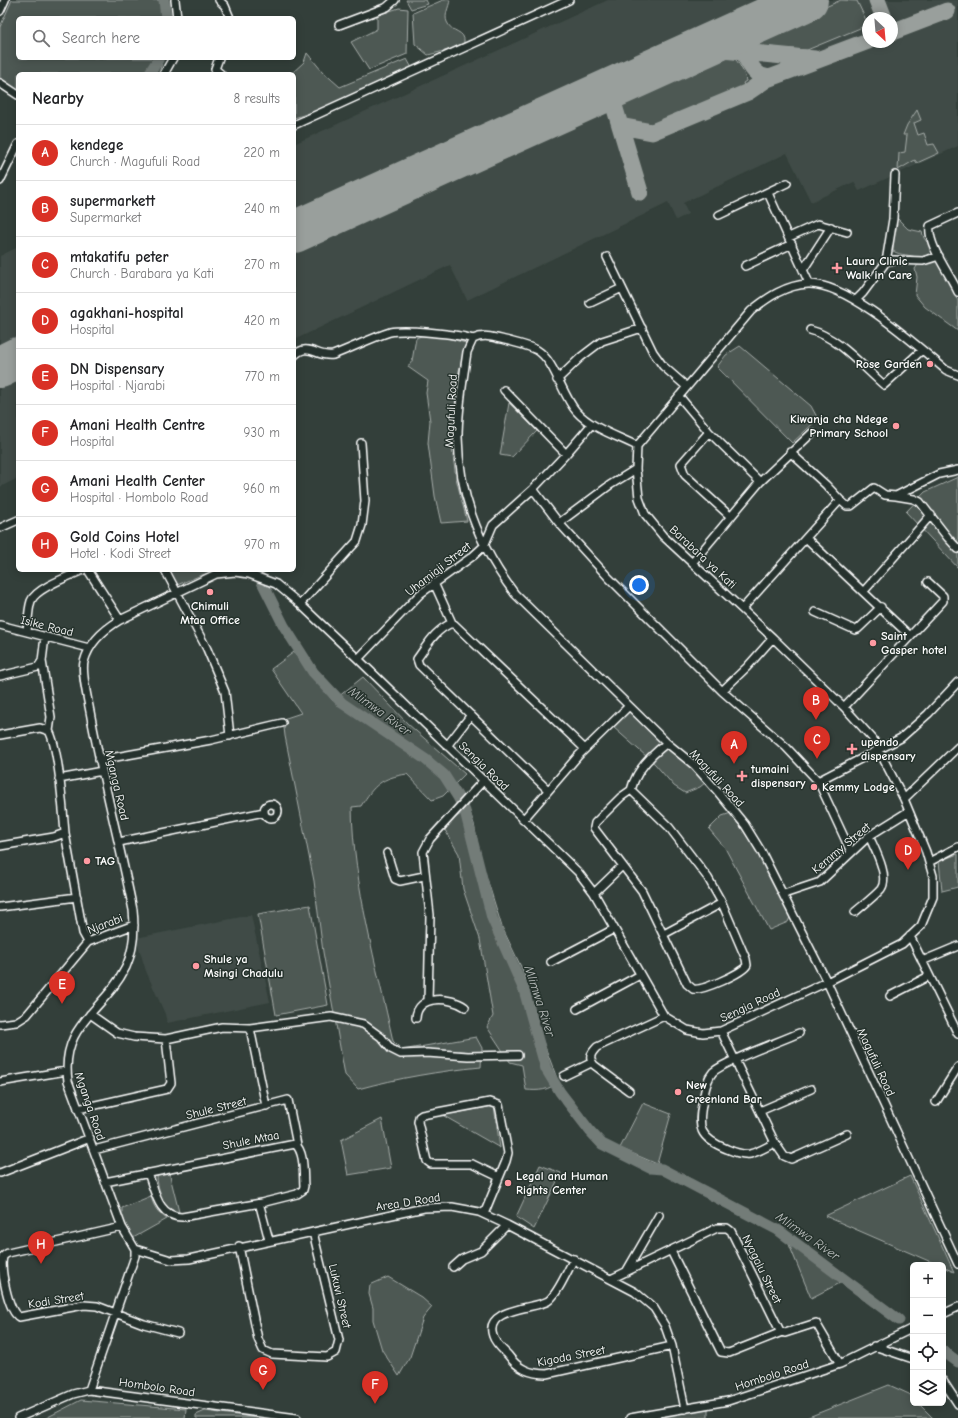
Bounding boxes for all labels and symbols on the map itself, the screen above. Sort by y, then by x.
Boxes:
north arrow [862,12,898,48]
place label: Laura Clinic Walk in Care [846,254,912,282]
marker: Laura Clinic Walk in Care [831,262,843,274]
place label: Rose Garden [856,357,922,371]
marker: Rose Garden [925,359,935,369]
street label: Magufuli Road [442,374,460,448]
place label: Kiwanja cha Ndege Primary School [790,412,888,440]
marker: Kiwanja cha Ndege Primary School [891,421,901,431]
street label: Barabara ya Kati [667,522,739,592]
street label: Uhamiaji Street [402,539,474,599]
your location [629,575,649,595]
marker: Chimuli Mtaa Office [205,587,215,597]
place label: Chimuli Mtaa Office [180,599,240,627]
street label: Isike Road [19,613,75,639]
place label: Saint Gasper hotel [881,629,947,657]
marker: Saint Gasper hotel [868,638,878,648]
water label: Mlimwa River [345,683,415,739]
pin: B [803,687,829,720]
pin: C [804,726,830,759]
pin: A [721,731,747,764]
place label: upendo dispensary [861,735,916,763]
street label: Sengia Road [456,739,512,793]
marker: upendo dispensary [846,743,858,755]
street label: Magufuli Road [687,746,747,810]
street label: Mganga Road [102,748,132,822]
place label: tumaini dispensary [750,762,806,790]
marker: tumaini dispensary [736,770,748,782]
place label: Kemmy Lodge [822,780,895,794]
marker: Kemmy Lodge [809,782,819,792]
street label: Kemmy Street [809,819,874,877]
pin: D [895,837,921,870]
place label: TAG [95,854,116,868]
marker: TAG [82,856,92,866]
street label: Njarabi [85,911,125,937]
place label: Shule ya Msingi Chadulu [204,952,283,980]
marker: Shule ya Msingi Chadulu [191,961,201,971]
water label: Mlimwa River [521,963,559,1039]
pin: E [49,971,75,1004]
street label: Sengia Road [718,985,782,1025]
street label: Magufuli Road [854,1026,898,1098]
street label: Mganga Road [72,1070,108,1142]
place label: New Greenland Bar [686,1078,762,1106]
marker: New Greenland Bar [673,1087,683,1097]
street label: Shule Street [184,1094,248,1122]
street label: Shule Mtaa [222,1128,280,1152]
place label: Legal and Human Rights Center [516,1169,608,1197]
marker: Legal and Human Rights Center [503,1178,513,1188]
street label: Area D Road [375,1190,441,1214]
water label: Mlimwa River [773,1208,843,1264]
pin: H [28,1231,54,1264]
street label: Nyagalu Street [739,1232,785,1306]
street label: Lukuvi Street [326,1262,354,1330]
street label: Kodi Street [27,1289,85,1311]
street label: Kigoda Street [536,1342,607,1369]
pin: G [250,1357,276,1390]
street label: Hombolo Road [733,1357,811,1393]
pin: F [362,1371,388,1404]
street label: Hombolo Road [118,1375,196,1399]

